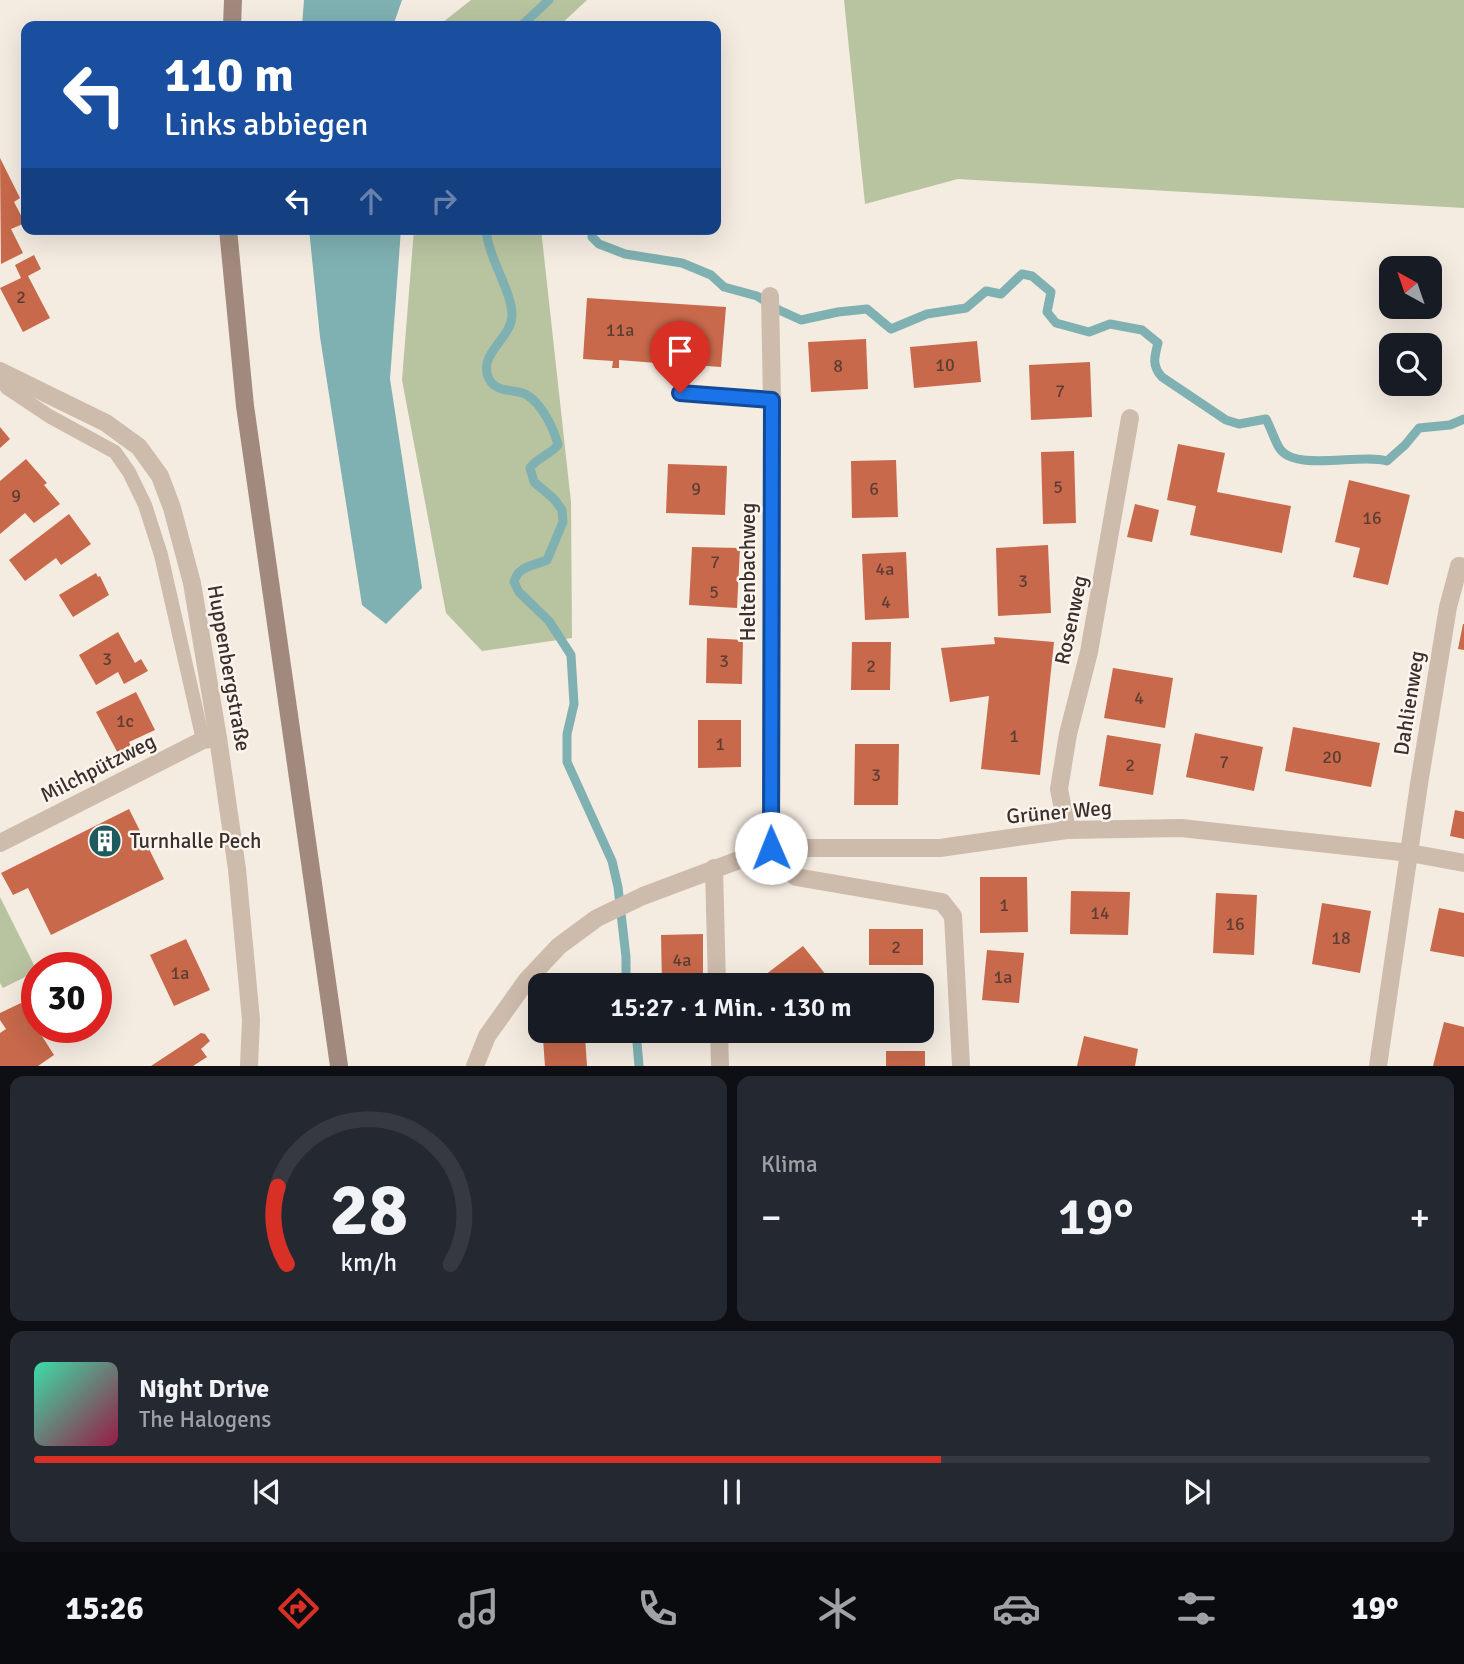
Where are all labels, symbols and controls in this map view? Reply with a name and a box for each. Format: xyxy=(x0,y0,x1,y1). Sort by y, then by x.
text: 110 m xyxy=(164,45,294,105)
icon: left xyxy=(49,49,140,140)
text: Links abbiegen xyxy=(164,105,368,144)
icon: left xyxy=(279,182,317,220)
icon: ahead xyxy=(352,182,390,220)
icon: right xyxy=(425,182,463,220)
north arrow xyxy=(1379,256,1442,318)
map controls xyxy=(1379,256,1442,396)
house number: 2 xyxy=(16,286,26,308)
house number: 11a xyxy=(606,319,634,341)
pin xyxy=(650,321,710,393)
icon: arrive xyxy=(661,332,699,370)
button: search xyxy=(1379,333,1442,396)
house number: 10 xyxy=(935,354,955,376)
house number: 8 xyxy=(833,355,843,377)
house number: 7 xyxy=(1055,380,1065,402)
house number: 5 xyxy=(1053,476,1063,498)
house number: 9 xyxy=(691,478,701,500)
house number: 6 xyxy=(869,478,879,500)
house number: 9 xyxy=(11,485,21,507)
street label: Heltenbachweg xyxy=(735,503,761,641)
house number: 16 xyxy=(1362,507,1382,529)
house number: 7 xyxy=(710,551,720,573)
house number: 4a xyxy=(876,558,894,580)
house number: 3 xyxy=(1018,570,1028,592)
street label: Rosenweg xyxy=(1049,573,1093,667)
house number: 5 xyxy=(709,581,719,603)
street label: Huppenbergstraße xyxy=(202,583,256,753)
house number: 4 xyxy=(881,591,891,613)
house number: 3 xyxy=(102,648,112,670)
street label: Dahlienweg xyxy=(1388,649,1430,757)
house number: 3 xyxy=(719,650,729,672)
house number: 2 xyxy=(866,655,876,677)
house number: 4 xyxy=(1134,687,1144,709)
house number: 1c xyxy=(116,710,134,732)
house number: 1 xyxy=(1009,725,1019,747)
street label: Milchpützweg xyxy=(36,728,160,808)
house number: 1 xyxy=(715,733,725,755)
house number: 20 xyxy=(1322,746,1342,768)
house number: 7 xyxy=(1219,751,1229,773)
house number: 2 xyxy=(1125,754,1135,776)
house number: 3 xyxy=(871,764,881,786)
street label: Grüner Weg xyxy=(1005,794,1113,830)
position arrow xyxy=(734,811,808,885)
building icon: Turnhalle Pech xyxy=(86,822,124,860)
place label: Turnhalle Pech xyxy=(130,828,262,854)
house number: 1 xyxy=(999,894,1009,916)
house number: 14 xyxy=(1090,902,1110,924)
house number: 16 xyxy=(1225,913,1245,935)
house number: 18 xyxy=(1331,927,1351,949)
house number: 2 xyxy=(891,936,901,958)
house number: 4a xyxy=(673,949,691,971)
speed limit sign: 30 xyxy=(21,952,112,1043)
house number: 1a xyxy=(171,962,189,984)
house number: 1a xyxy=(994,966,1012,988)
text: 15:27 · 1 Min. · 130 m xyxy=(610,992,852,1024)
text: Klima xyxy=(761,1150,818,1179)
text: 28 xyxy=(329,1167,408,1256)
text: 19° xyxy=(1057,1185,1134,1249)
text: − xyxy=(761,1194,782,1241)
text: + xyxy=(1409,1194,1430,1241)
text: km/h xyxy=(340,1247,397,1278)
text: Night Drive xyxy=(139,1373,269,1405)
text: The Halogens xyxy=(139,1405,271,1434)
icon: previous xyxy=(248,1473,286,1511)
icon: pause xyxy=(713,1473,751,1511)
icon: next xyxy=(1178,1473,1216,1511)
icon: directions xyxy=(274,1584,323,1633)
icon: music xyxy=(454,1584,503,1633)
icon: phone xyxy=(633,1584,682,1633)
icon: climate xyxy=(813,1584,862,1633)
icon: car xyxy=(992,1584,1041,1633)
icon: filters xyxy=(1172,1584,1221,1633)
text: 15:26 xyxy=(65,1589,144,1628)
text: 19° xyxy=(1351,1589,1399,1628)

